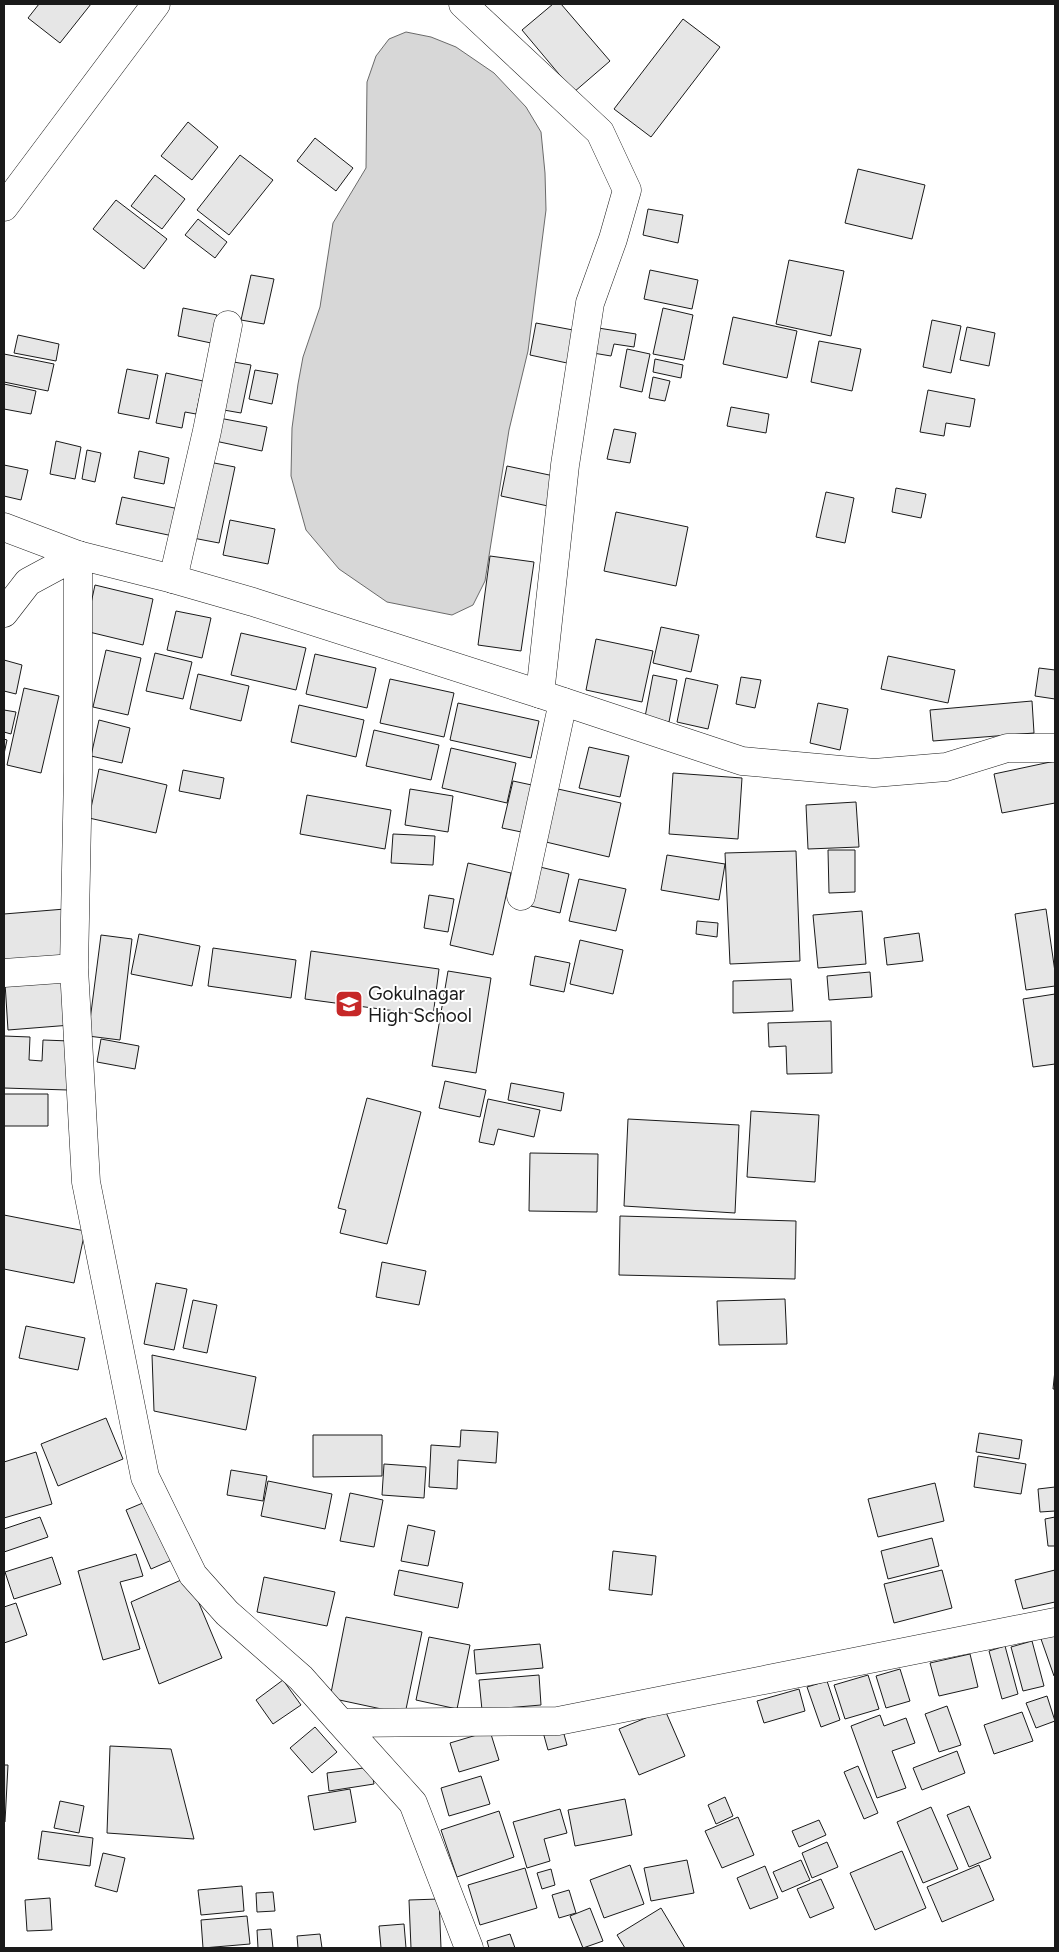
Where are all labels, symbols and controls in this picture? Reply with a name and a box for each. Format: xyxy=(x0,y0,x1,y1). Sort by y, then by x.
place label: Gokulnagar High School xyxy=(368,982,472,1027)
school or university icon: Gokulnagar High School xyxy=(334,989,364,1019)

